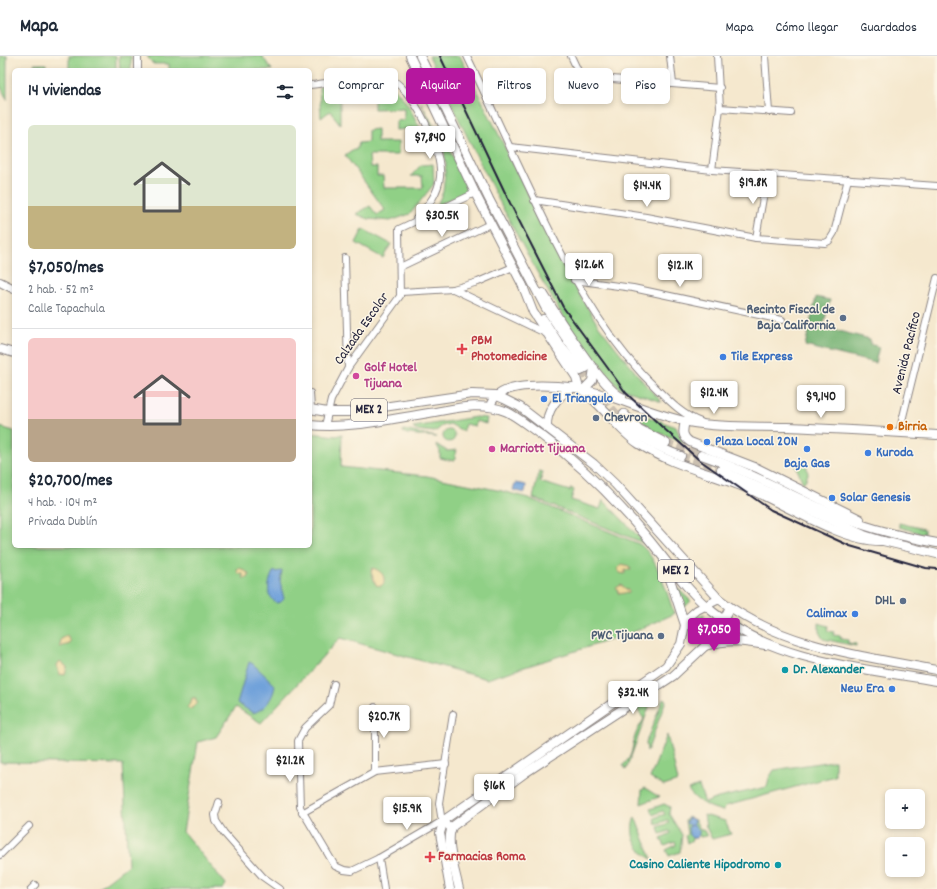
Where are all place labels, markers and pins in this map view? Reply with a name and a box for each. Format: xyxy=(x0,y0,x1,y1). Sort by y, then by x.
pin: $7,840 xyxy=(397,126,463,160)
pin: $19.8K xyxy=(720,171,786,205)
pin: $14.4K xyxy=(614,174,680,208)
pin: $30.5K xyxy=(409,204,475,238)
pin: $12.6K xyxy=(556,253,622,287)
pin: $12.1K xyxy=(647,254,713,288)
place label: Recinto Fiscal de Baja California xyxy=(747,300,836,336)
marker: Recinto Fiscal de Baja California xyxy=(838,313,848,323)
place label: PBM Photomedicine xyxy=(471,331,547,367)
marker: PBM Photomedicine xyxy=(456,343,468,355)
place label: Tile Express xyxy=(731,347,793,367)
marker: Tile Express xyxy=(718,352,728,362)
place label: Golf Hotel Tijuana xyxy=(364,358,417,394)
marker: Golf Hotel Tijuana xyxy=(351,371,361,381)
pin: $12.4K xyxy=(681,381,747,415)
pin: $9,140 xyxy=(788,385,854,419)
place label: El Triangulo xyxy=(552,389,613,409)
marker: El Triangulo xyxy=(539,394,549,404)
place label: Chevron xyxy=(604,408,648,428)
marker: Chevron xyxy=(591,413,601,423)
place label: Birria xyxy=(898,417,928,437)
marker: Birria xyxy=(885,422,895,432)
place label: Plaza Local 20N xyxy=(715,432,798,452)
marker: Plaza Local 20N xyxy=(702,437,712,447)
place label: Marriott Tijuana xyxy=(500,439,586,459)
place label: Kuroda xyxy=(876,443,914,463)
marker: Marriott Tijuana xyxy=(487,444,497,454)
marker: Baja Gas xyxy=(802,444,812,454)
marker: Kuroda xyxy=(863,448,873,458)
place label: Baja Gas xyxy=(784,454,830,474)
place label: Solar Genesis xyxy=(840,488,911,508)
marker: Solar Genesis xyxy=(827,493,837,503)
place label: DHL xyxy=(875,591,895,611)
marker: DHL xyxy=(898,596,908,606)
place label: Calimax xyxy=(806,604,848,624)
marker: Calimax xyxy=(850,609,860,619)
pin: $7,050 xyxy=(681,618,747,652)
place label: PWC Tijuana xyxy=(591,626,654,646)
marker: PWC Tijuana xyxy=(656,631,666,641)
place label: Dr. Alexander xyxy=(793,660,865,680)
marker: Dr. Alexander xyxy=(780,665,790,675)
place label: New Era xyxy=(841,679,885,699)
pin: $32.4K xyxy=(600,681,666,715)
marker: New Era xyxy=(887,684,897,694)
pin: $20.7K xyxy=(351,705,417,739)
pin: $21.2K xyxy=(257,749,323,783)
pin: $16K xyxy=(470,774,518,808)
pin: $15.9K xyxy=(374,797,440,831)
place label: Farmacias Roma xyxy=(438,847,527,867)
marker: Farmacias Roma xyxy=(425,852,435,862)
place label: Casino Caliente Hipodromo xyxy=(629,855,770,875)
marker: Casino Caliente Hipodromo xyxy=(773,860,783,870)

